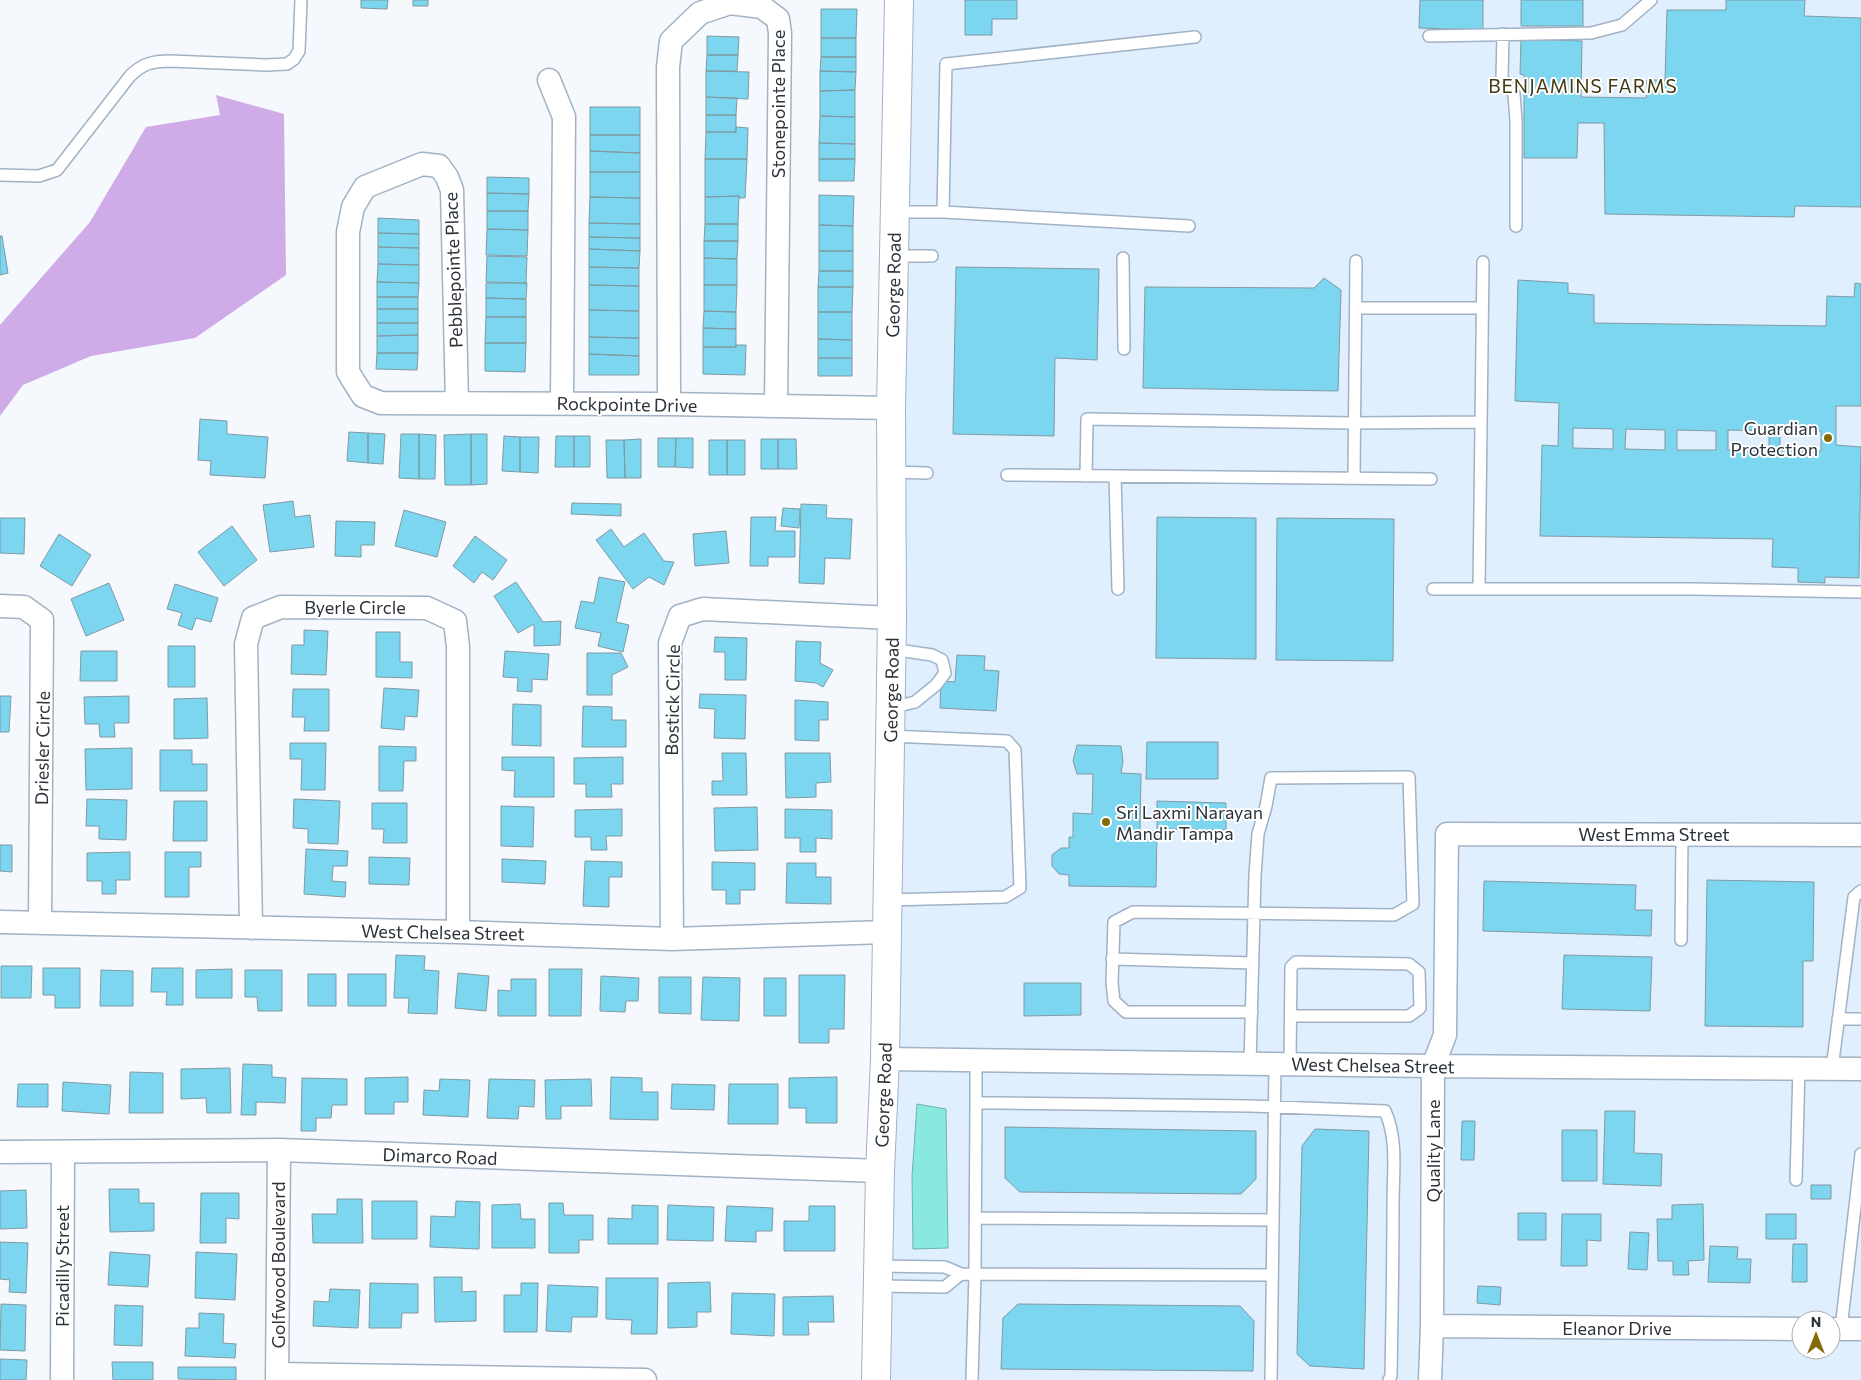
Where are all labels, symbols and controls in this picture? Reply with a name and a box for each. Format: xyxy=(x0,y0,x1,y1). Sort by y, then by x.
street label: Stonepointe Place xyxy=(767,30,789,178)
district label: BENJAMINS FARMS xyxy=(1488,74,1678,97)
street label: Pebblepointe Place xyxy=(439,192,467,348)
street label: George Road xyxy=(881,232,905,338)
street label: Rockpointe Drive xyxy=(556,392,698,416)
place label: Guardian Protection xyxy=(1730,417,1818,460)
marker: Guardian Protection xyxy=(1822,432,1834,444)
street label: Byerle Circle xyxy=(304,596,406,618)
street label: George Road xyxy=(879,637,903,743)
street label: Bostick Circle xyxy=(660,644,684,756)
street label: Driesler Circle xyxy=(30,691,54,805)
place label: Sri Laxmi Narayan Mandir Tampa xyxy=(1116,801,1263,844)
marker: Sri Laxmi Narayan Mandir Tampa xyxy=(1100,816,1112,828)
street label: West Emma Street xyxy=(1578,823,1730,845)
street label: West Chelsea Street xyxy=(361,920,525,944)
street label: George Road xyxy=(870,1042,896,1148)
street label: West Chelsea Street xyxy=(1291,1053,1455,1077)
street label: Quality Lane xyxy=(1422,1099,1444,1203)
street label: Dimarco Road xyxy=(382,1143,498,1169)
street label: Golfwood Boulevard xyxy=(267,1181,289,1349)
street label: Picadilly Street xyxy=(51,1205,73,1327)
north arrow xyxy=(1791,1310,1841,1360)
text: N xyxy=(1811,1313,1821,1330)
street label: Eleanor Drive xyxy=(1562,1317,1672,1339)

